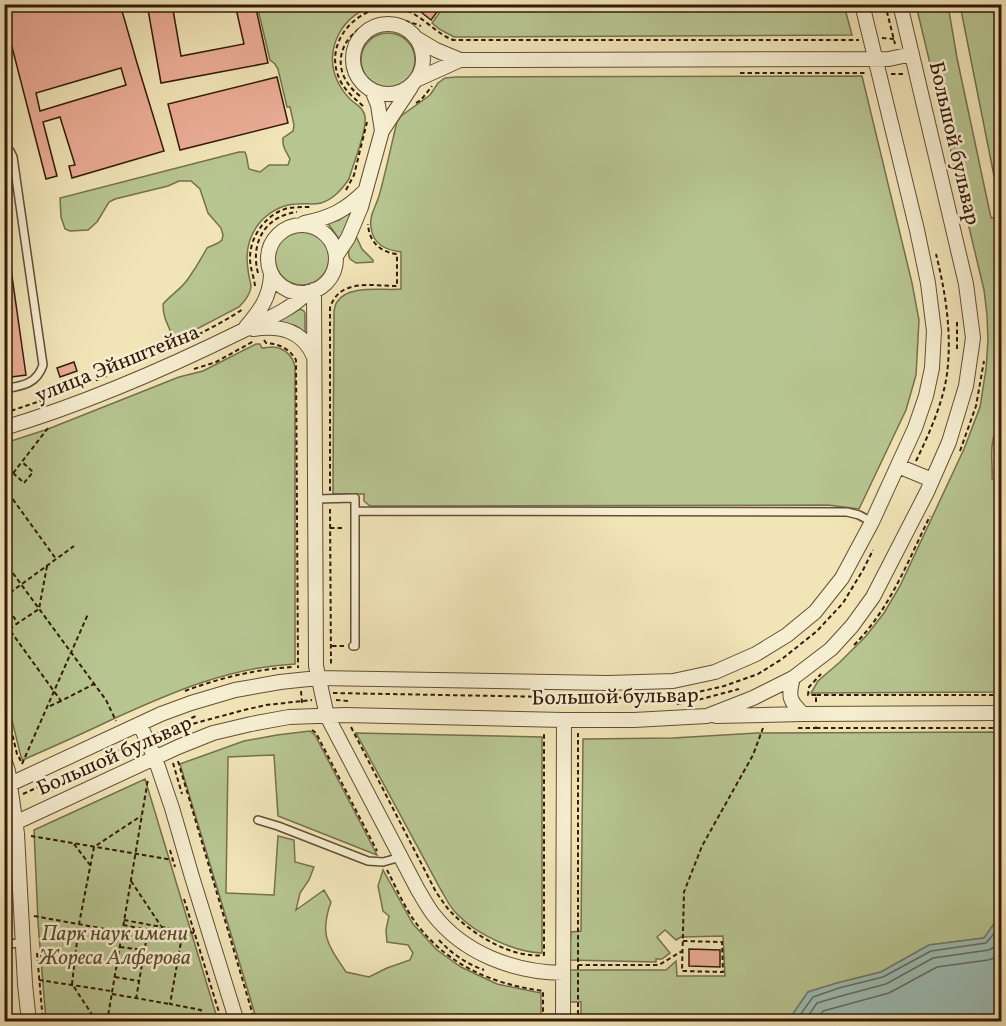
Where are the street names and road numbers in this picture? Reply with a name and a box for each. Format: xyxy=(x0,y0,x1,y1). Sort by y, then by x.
street label: Большой бульвар xyxy=(921,59,986,228)
street label: улица Эйнштейна xyxy=(31,318,204,411)
street label: Большой бульвар xyxy=(531,682,699,713)
street label: Большой бульвар xyxy=(32,709,197,804)

